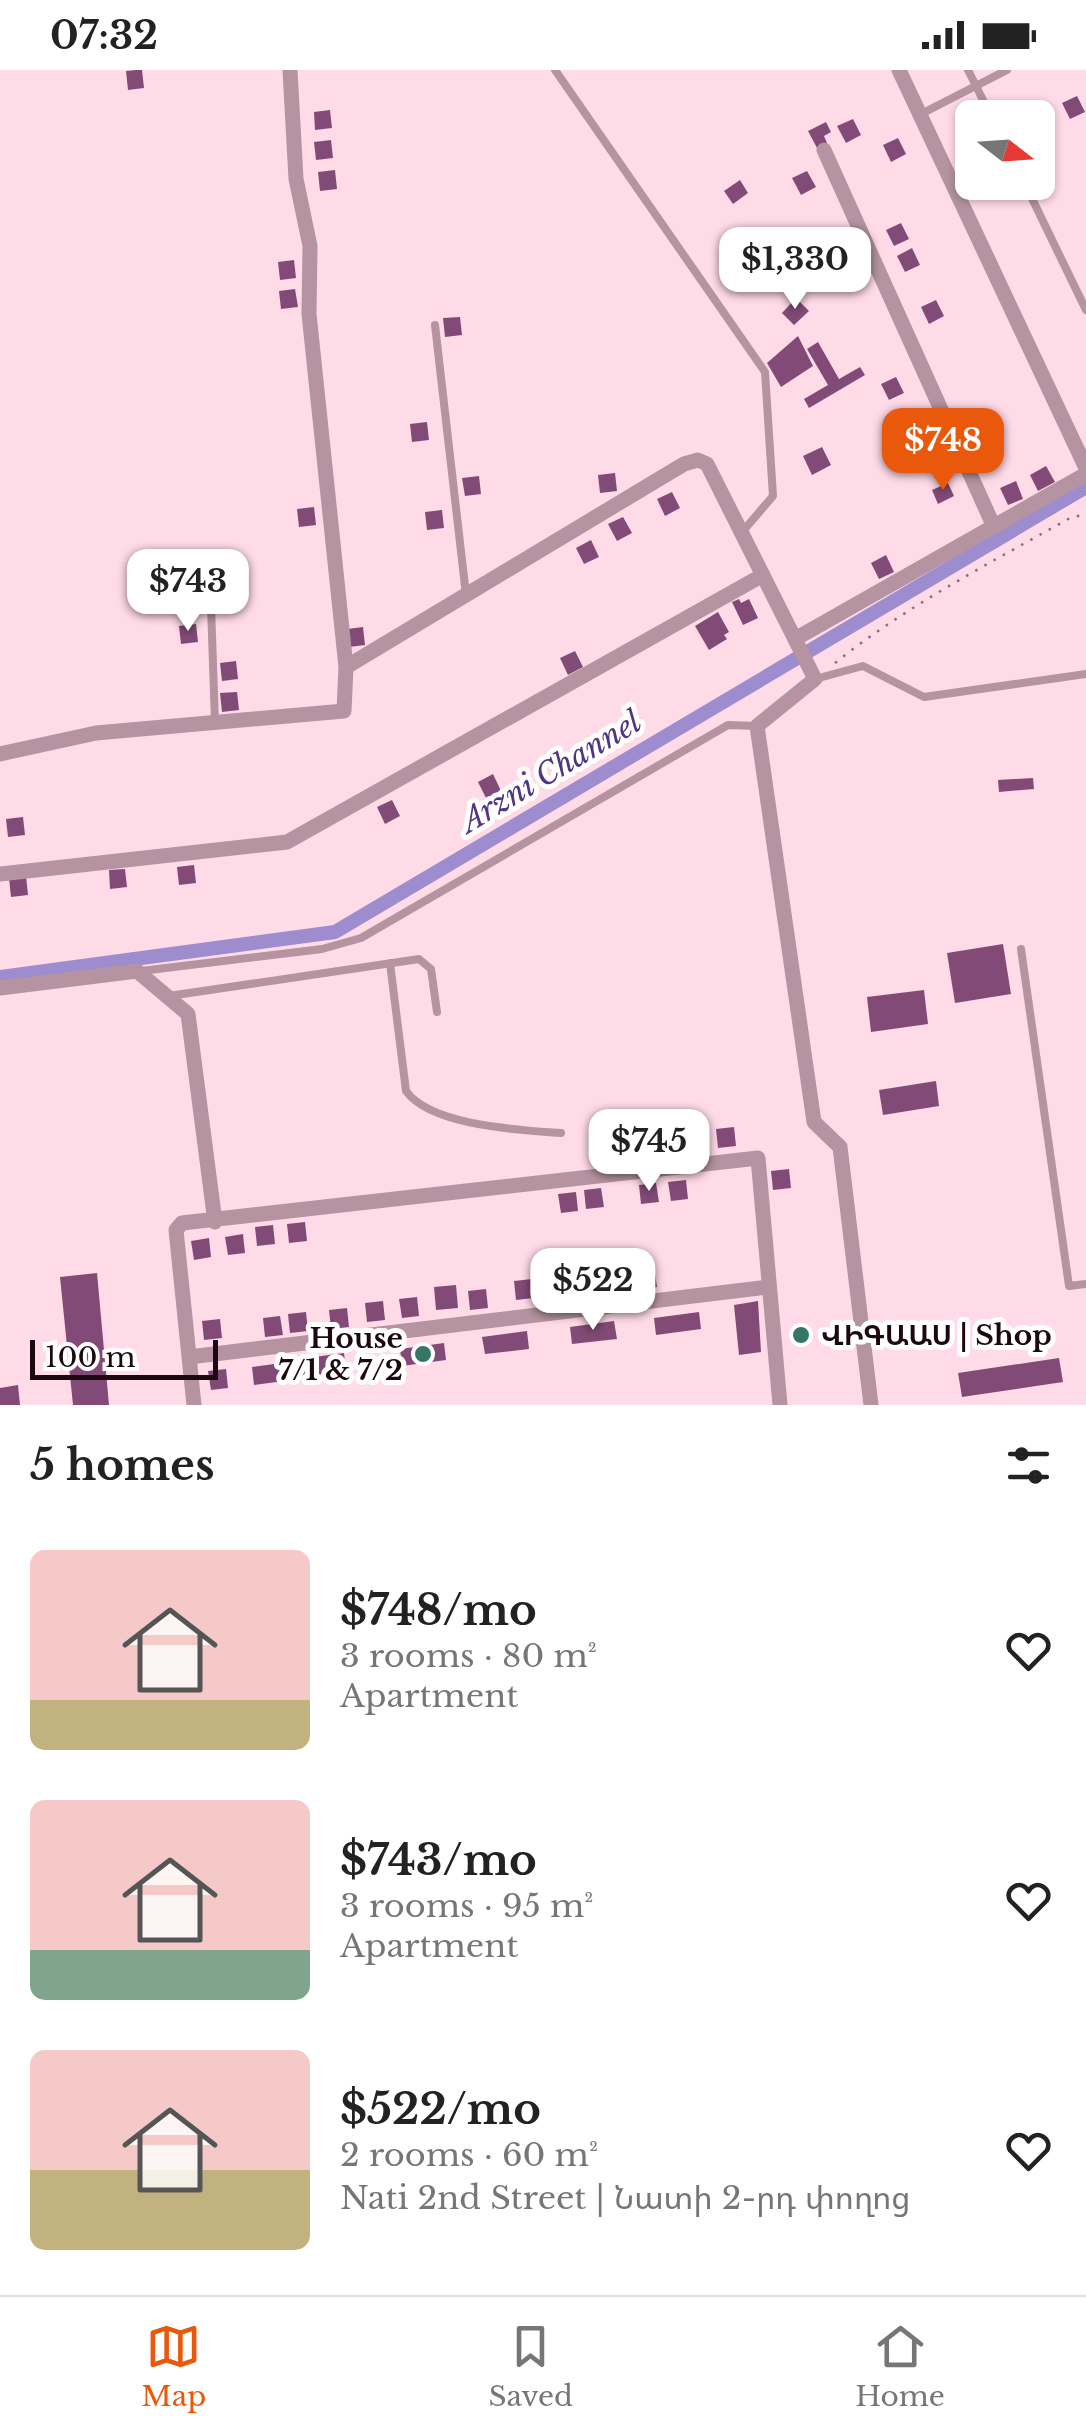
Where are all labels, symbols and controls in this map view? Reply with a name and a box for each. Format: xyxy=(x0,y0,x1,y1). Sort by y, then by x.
text: 07:32 xyxy=(50,12,158,59)
north arrow xyxy=(955,100,1055,200)
map controls xyxy=(955,100,1055,200)
pin: $1,330 xyxy=(714,227,876,312)
text: $1,330 xyxy=(741,239,849,279)
pin: $748 xyxy=(884,408,1002,493)
text: $748 xyxy=(904,420,982,460)
pin: $743 xyxy=(129,549,247,634)
text: $743 xyxy=(149,561,227,601)
water label: Arzni Channel xyxy=(450,703,648,842)
pin: $745 xyxy=(590,1109,708,1194)
text: $745 xyxy=(611,1121,687,1161)
pin: $522 xyxy=(534,1248,652,1333)
text: $522 xyxy=(552,1260,634,1300)
place label: ՎԻԳԱԱՍ | Shop xyxy=(821,1318,1052,1353)
place label: House 7/1 & 7/2 xyxy=(278,1321,403,1388)
marker: ՎԻԳԱԱՍ | Shop xyxy=(790,1324,812,1346)
scale bar xyxy=(30,1335,218,1380)
text: 100 m xyxy=(45,1340,136,1375)
marker: House 7/1 & 7/2 xyxy=(412,1343,434,1365)
icon: filters xyxy=(1001,1438,1056,1493)
text: 5 homes xyxy=(30,1439,214,1491)
text: $748/mo xyxy=(340,1584,537,1636)
icon: home xyxy=(110,1590,230,1710)
icon: heart xyxy=(1001,1623,1056,1678)
text: 3 rooms · 80 m² xyxy=(340,1636,597,1676)
text: Apartment xyxy=(340,1676,518,1716)
text: $743/mo xyxy=(340,1834,537,1886)
icon: home xyxy=(110,1840,230,1960)
icon: heart xyxy=(1001,1873,1056,1928)
text: 3 rooms · 95 m² xyxy=(340,1886,593,1926)
text: Apartment xyxy=(340,1926,518,1966)
text: $522/mo xyxy=(340,2083,541,2135)
icon: home xyxy=(110,2090,230,2210)
icon: heart xyxy=(1001,2123,1056,2178)
text: 2 rooms · 60 m² xyxy=(340,2135,598,2175)
text: Nati 2nd Street | Նատի 2-րդ փողոց xyxy=(340,2178,911,2218)
tab: Map xyxy=(141,2319,206,2414)
tab: Saved xyxy=(489,2319,573,2414)
tab: Home xyxy=(855,2319,945,2414)

